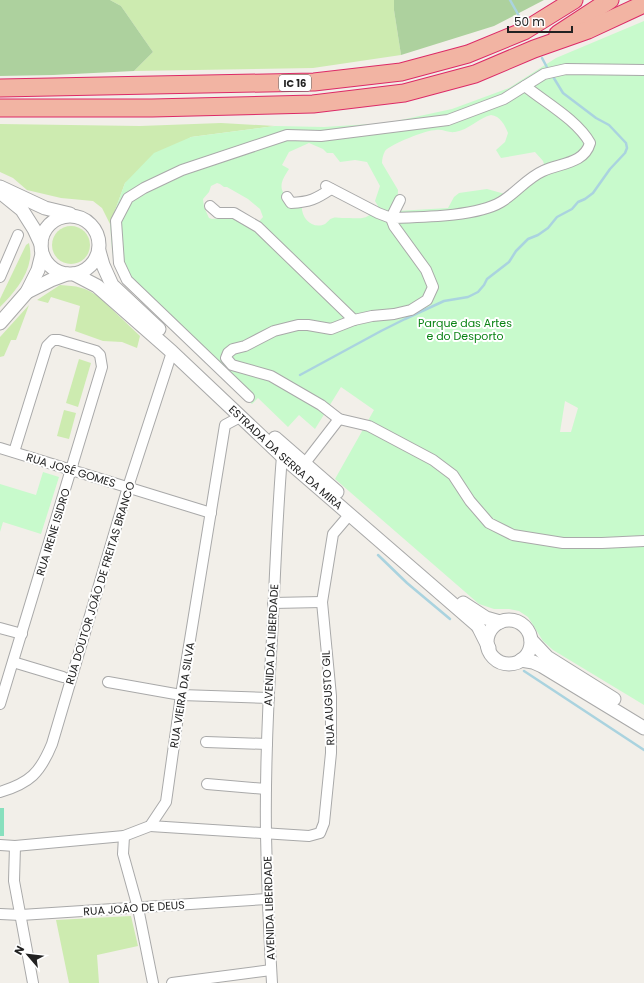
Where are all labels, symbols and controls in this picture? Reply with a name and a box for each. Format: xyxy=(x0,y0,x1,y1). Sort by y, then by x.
scale bar xyxy=(508,8,572,34)
text: 50 m xyxy=(514,13,545,30)
road number: IC 16 xyxy=(279,75,311,91)
park label: Parque das Artes e do Desporto xyxy=(418,315,512,344)
street label: ESTRADA DA SERRA DA MIRA xyxy=(225,402,347,514)
street label: RUA JOSÉ GOMES xyxy=(24,449,118,491)
street label: RUA DOUTOR JOÃO DE FREITAS BRANCO xyxy=(61,479,139,686)
street label: RUA IRENE ISIDRO xyxy=(32,486,74,578)
street label: AVENIDA DA LIBERDADE xyxy=(260,583,282,707)
street label: RUA VIEIRA DA SILVA xyxy=(166,640,198,749)
street label: RUA AUGUSTO GIL xyxy=(318,650,338,746)
street label: AVENIDA LIBERDADE xyxy=(259,856,279,960)
street label: RUA JOÃO DE DEUS xyxy=(83,896,185,920)
north arrow xyxy=(8,935,48,975)
text: N xyxy=(10,943,28,958)

